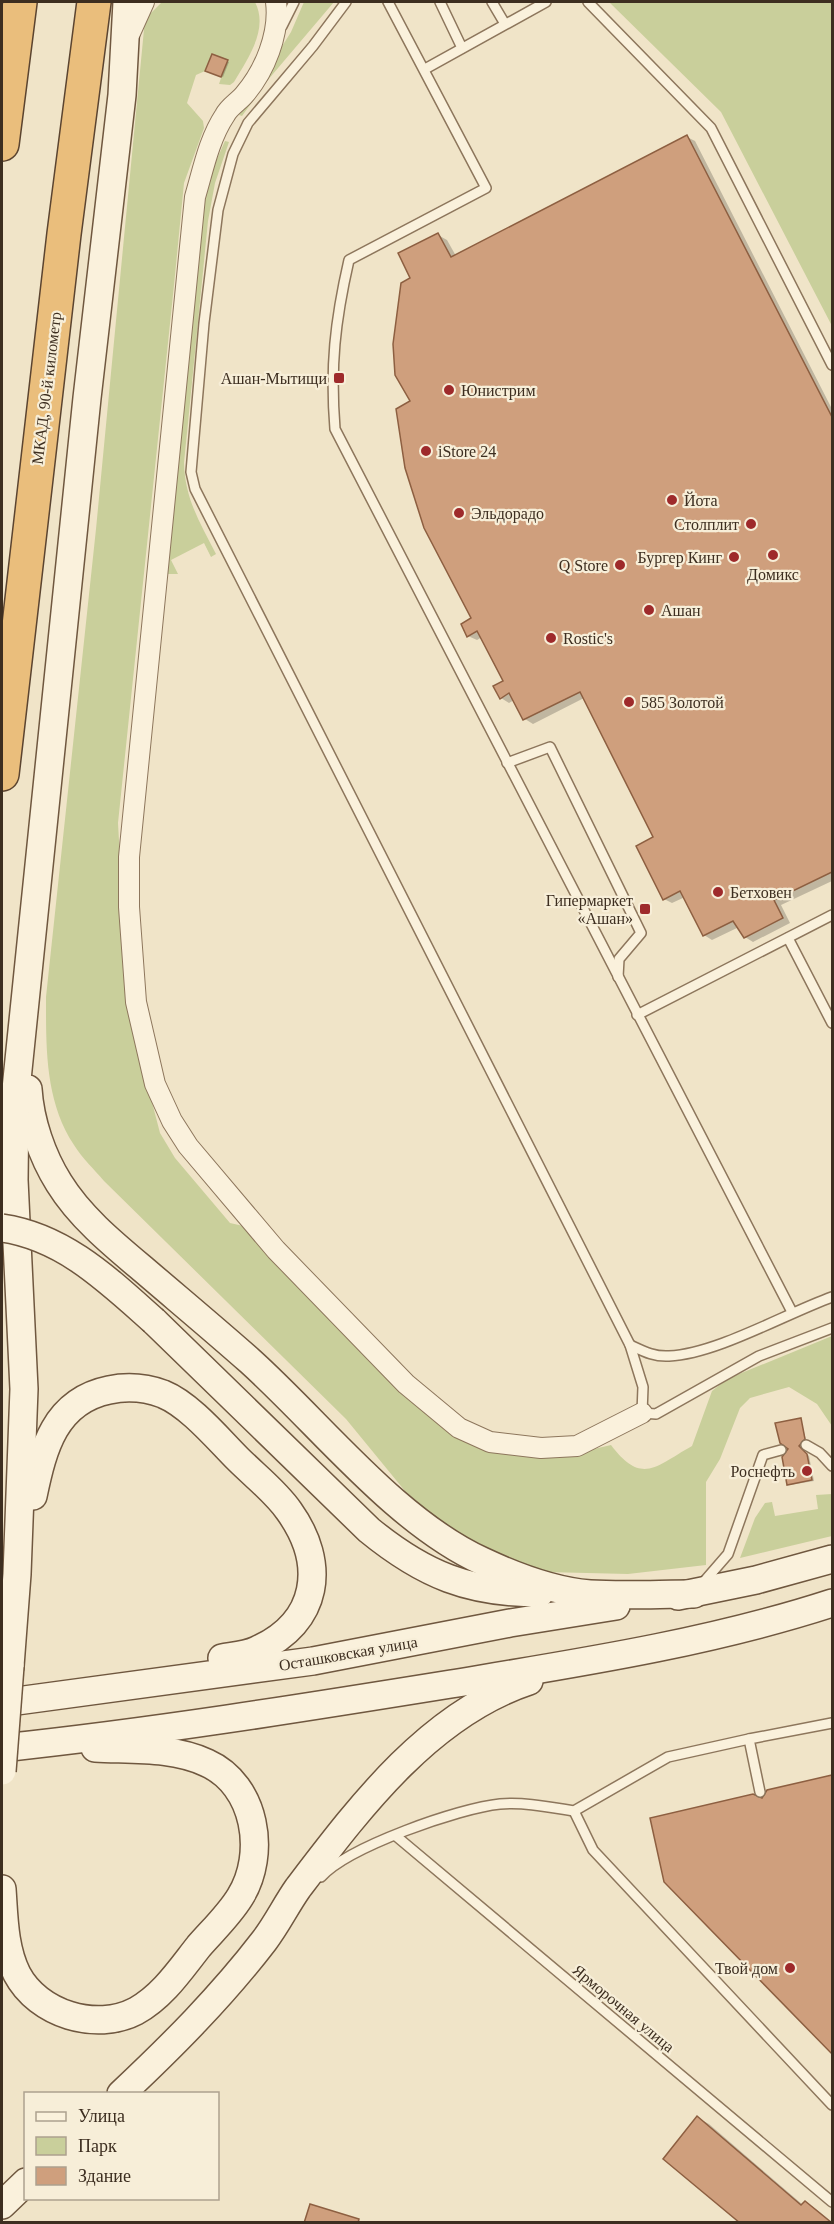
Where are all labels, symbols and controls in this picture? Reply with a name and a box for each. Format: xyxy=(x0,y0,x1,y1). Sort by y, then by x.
street label: МКАД, 90-й километр xyxy=(29,311,65,465)
place label: Ашан-Мытищи xyxy=(221,370,327,388)
marker: Ашан-Мытищи xyxy=(332,371,346,385)
place label: Юнистрим xyxy=(461,382,536,400)
marker: Юнистрим xyxy=(442,383,456,397)
place label: iStore 24 xyxy=(438,443,496,460)
marker: iStore 24 xyxy=(419,444,433,458)
place label: Йота xyxy=(684,491,718,509)
marker: Йота xyxy=(665,493,679,507)
place label: Эльдорадо xyxy=(471,505,544,523)
marker: Эльдорадо xyxy=(452,506,466,520)
place label: Столплит xyxy=(674,516,739,533)
marker: Столплит xyxy=(744,517,758,531)
marker: Домикс xyxy=(766,548,780,562)
place label: Бургер Кинг xyxy=(637,549,722,567)
marker: Бургер Кинг xyxy=(727,550,741,564)
place label: Q Store xyxy=(559,557,608,574)
marker: Q Store xyxy=(613,558,627,572)
place label: Домикс xyxy=(747,566,799,584)
place label: Ашан xyxy=(661,602,701,619)
marker: Ашан xyxy=(642,603,656,617)
place label: Rostic's xyxy=(563,630,613,647)
marker: Rostic's xyxy=(544,631,558,645)
place label: 585 Золотой xyxy=(641,694,724,711)
marker: 585 Золотой xyxy=(622,695,636,709)
place label: Бетховен xyxy=(730,884,792,901)
marker: Бетховен xyxy=(711,885,725,899)
place label: Гипермаркет «Ашан» xyxy=(546,892,633,927)
marker: Гипермаркет «Ашан» xyxy=(638,902,652,916)
place label: Роснефть xyxy=(730,1463,795,1481)
marker: Роснефть xyxy=(800,1464,814,1478)
street label: Осташковская улица xyxy=(278,1633,419,1675)
place label: Твой дом xyxy=(715,1960,778,1978)
street label: Ярморочная улица xyxy=(569,1961,678,2056)
marker: Твой дом xyxy=(783,1961,797,1975)
legend xyxy=(24,2092,219,2200)
text: Улица xyxy=(78,2106,125,2126)
text: Парк xyxy=(78,2136,117,2156)
text: Здание xyxy=(78,2166,131,2186)

